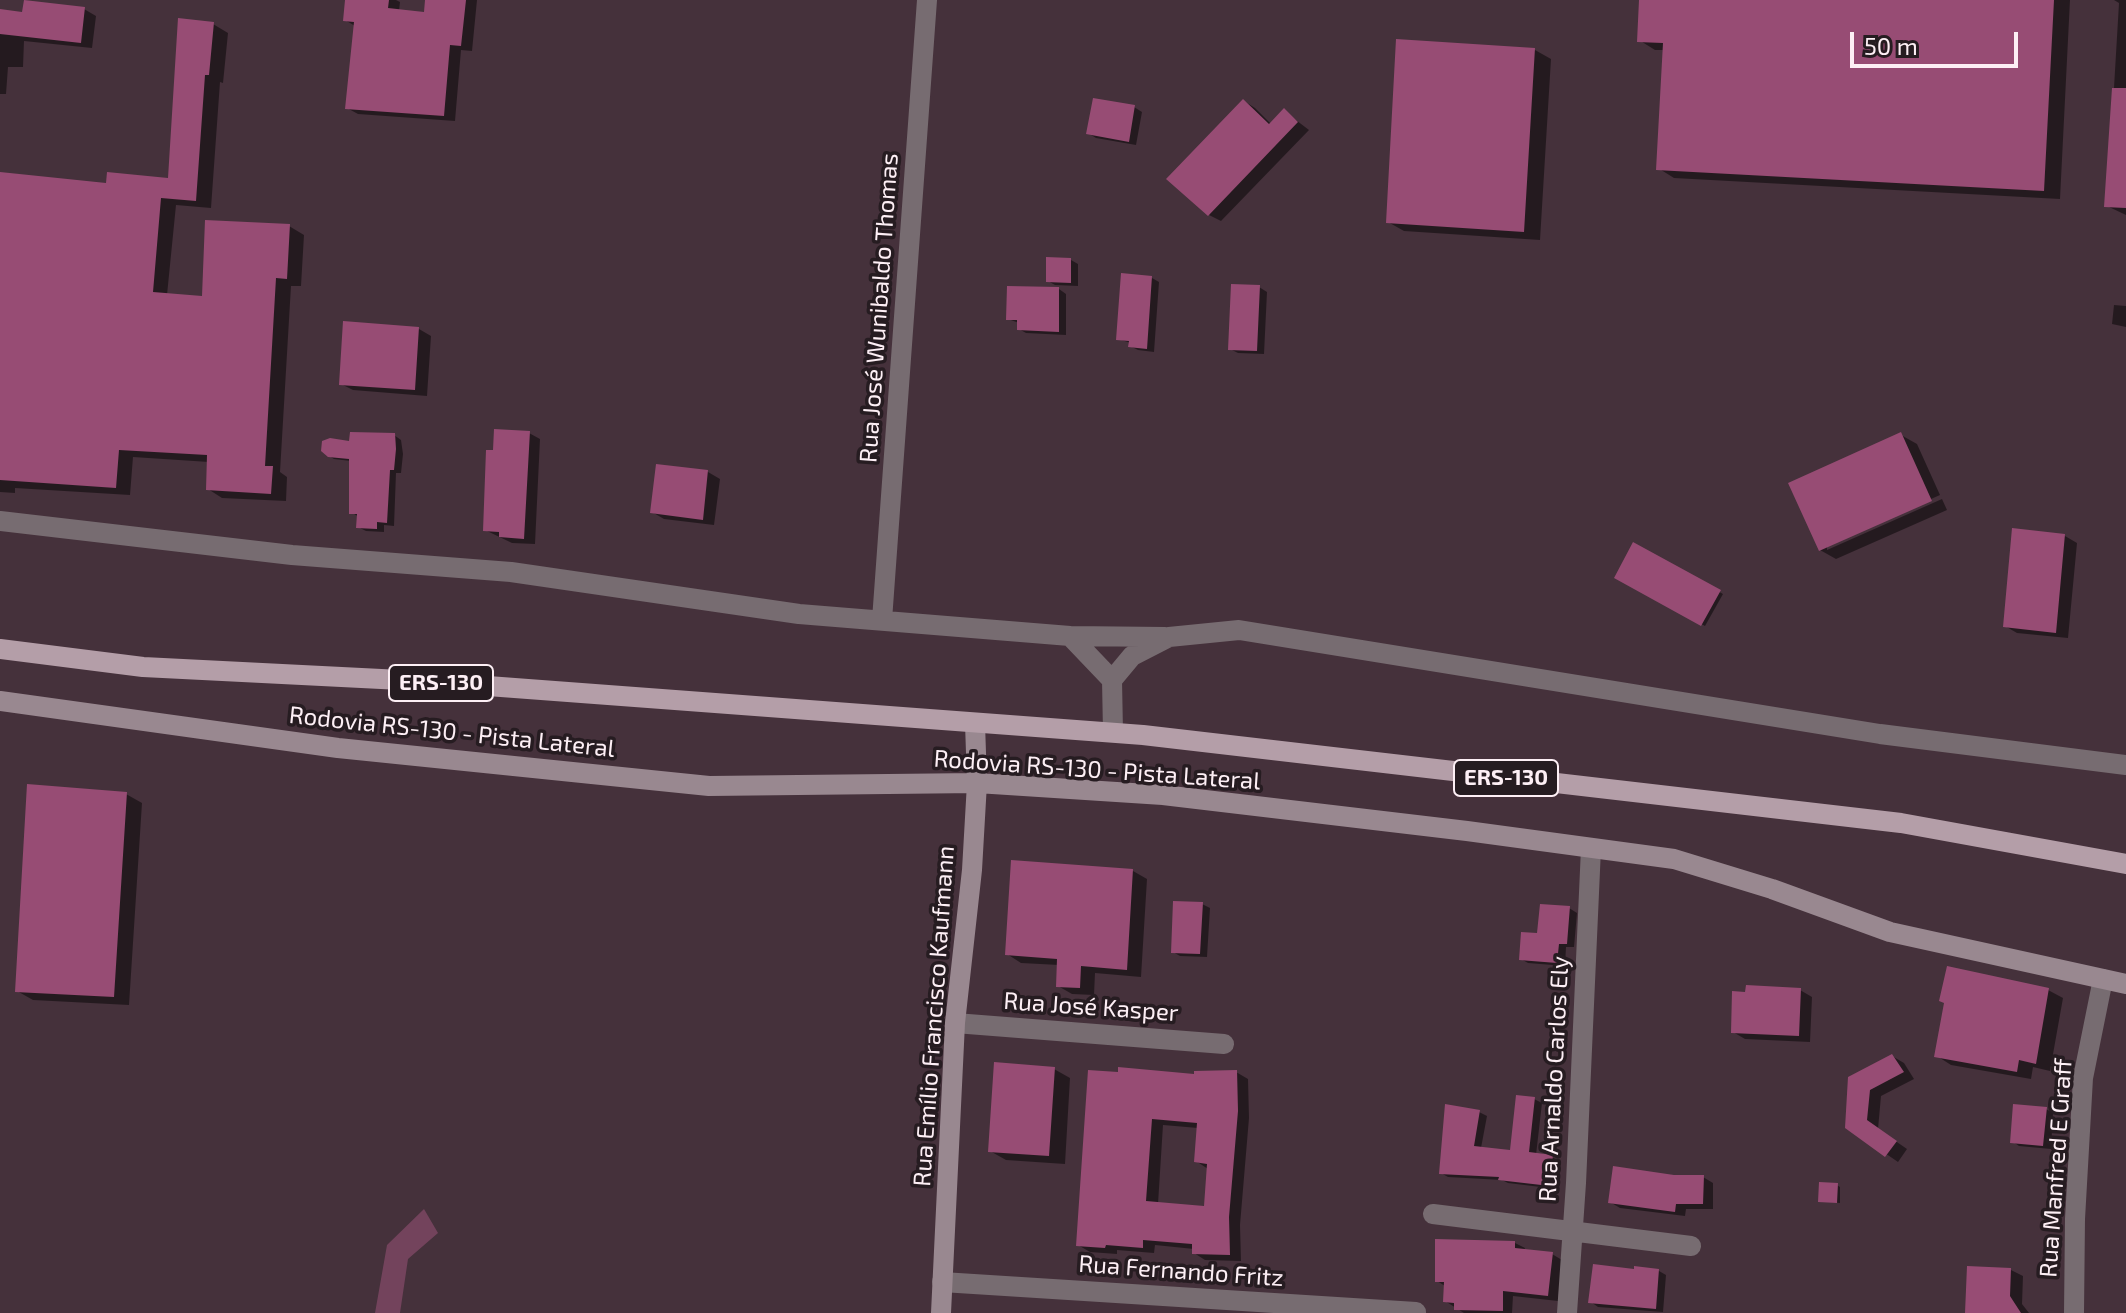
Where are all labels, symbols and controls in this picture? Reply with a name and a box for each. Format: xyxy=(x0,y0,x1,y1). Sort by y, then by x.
scale bar xyxy=(1854,16,2022,66)
text: 50 m xyxy=(1864,31,1918,60)
street label: Rua José Wunibaldo Thomas xyxy=(854,152,904,464)
road number: ERS-130 xyxy=(389,665,493,701)
street label: Rodovia RS-130 - Pista Lateral xyxy=(288,701,616,763)
street label: Rodovia RS-130 - Pista Lateral xyxy=(933,744,1261,796)
road number: ERS-130 xyxy=(1454,760,1558,796)
street label: Rua Emílio Francisco Kaufmann xyxy=(908,845,960,1187)
street label: Rua Arnaldo Carlos Ely xyxy=(1533,955,1575,1203)
street label: Rua José Kasper xyxy=(1003,987,1179,1027)
street label: Rua Manfred E Graff xyxy=(2034,1058,2078,1278)
street label: Rua Fernando Fritz xyxy=(1078,1249,1284,1293)

